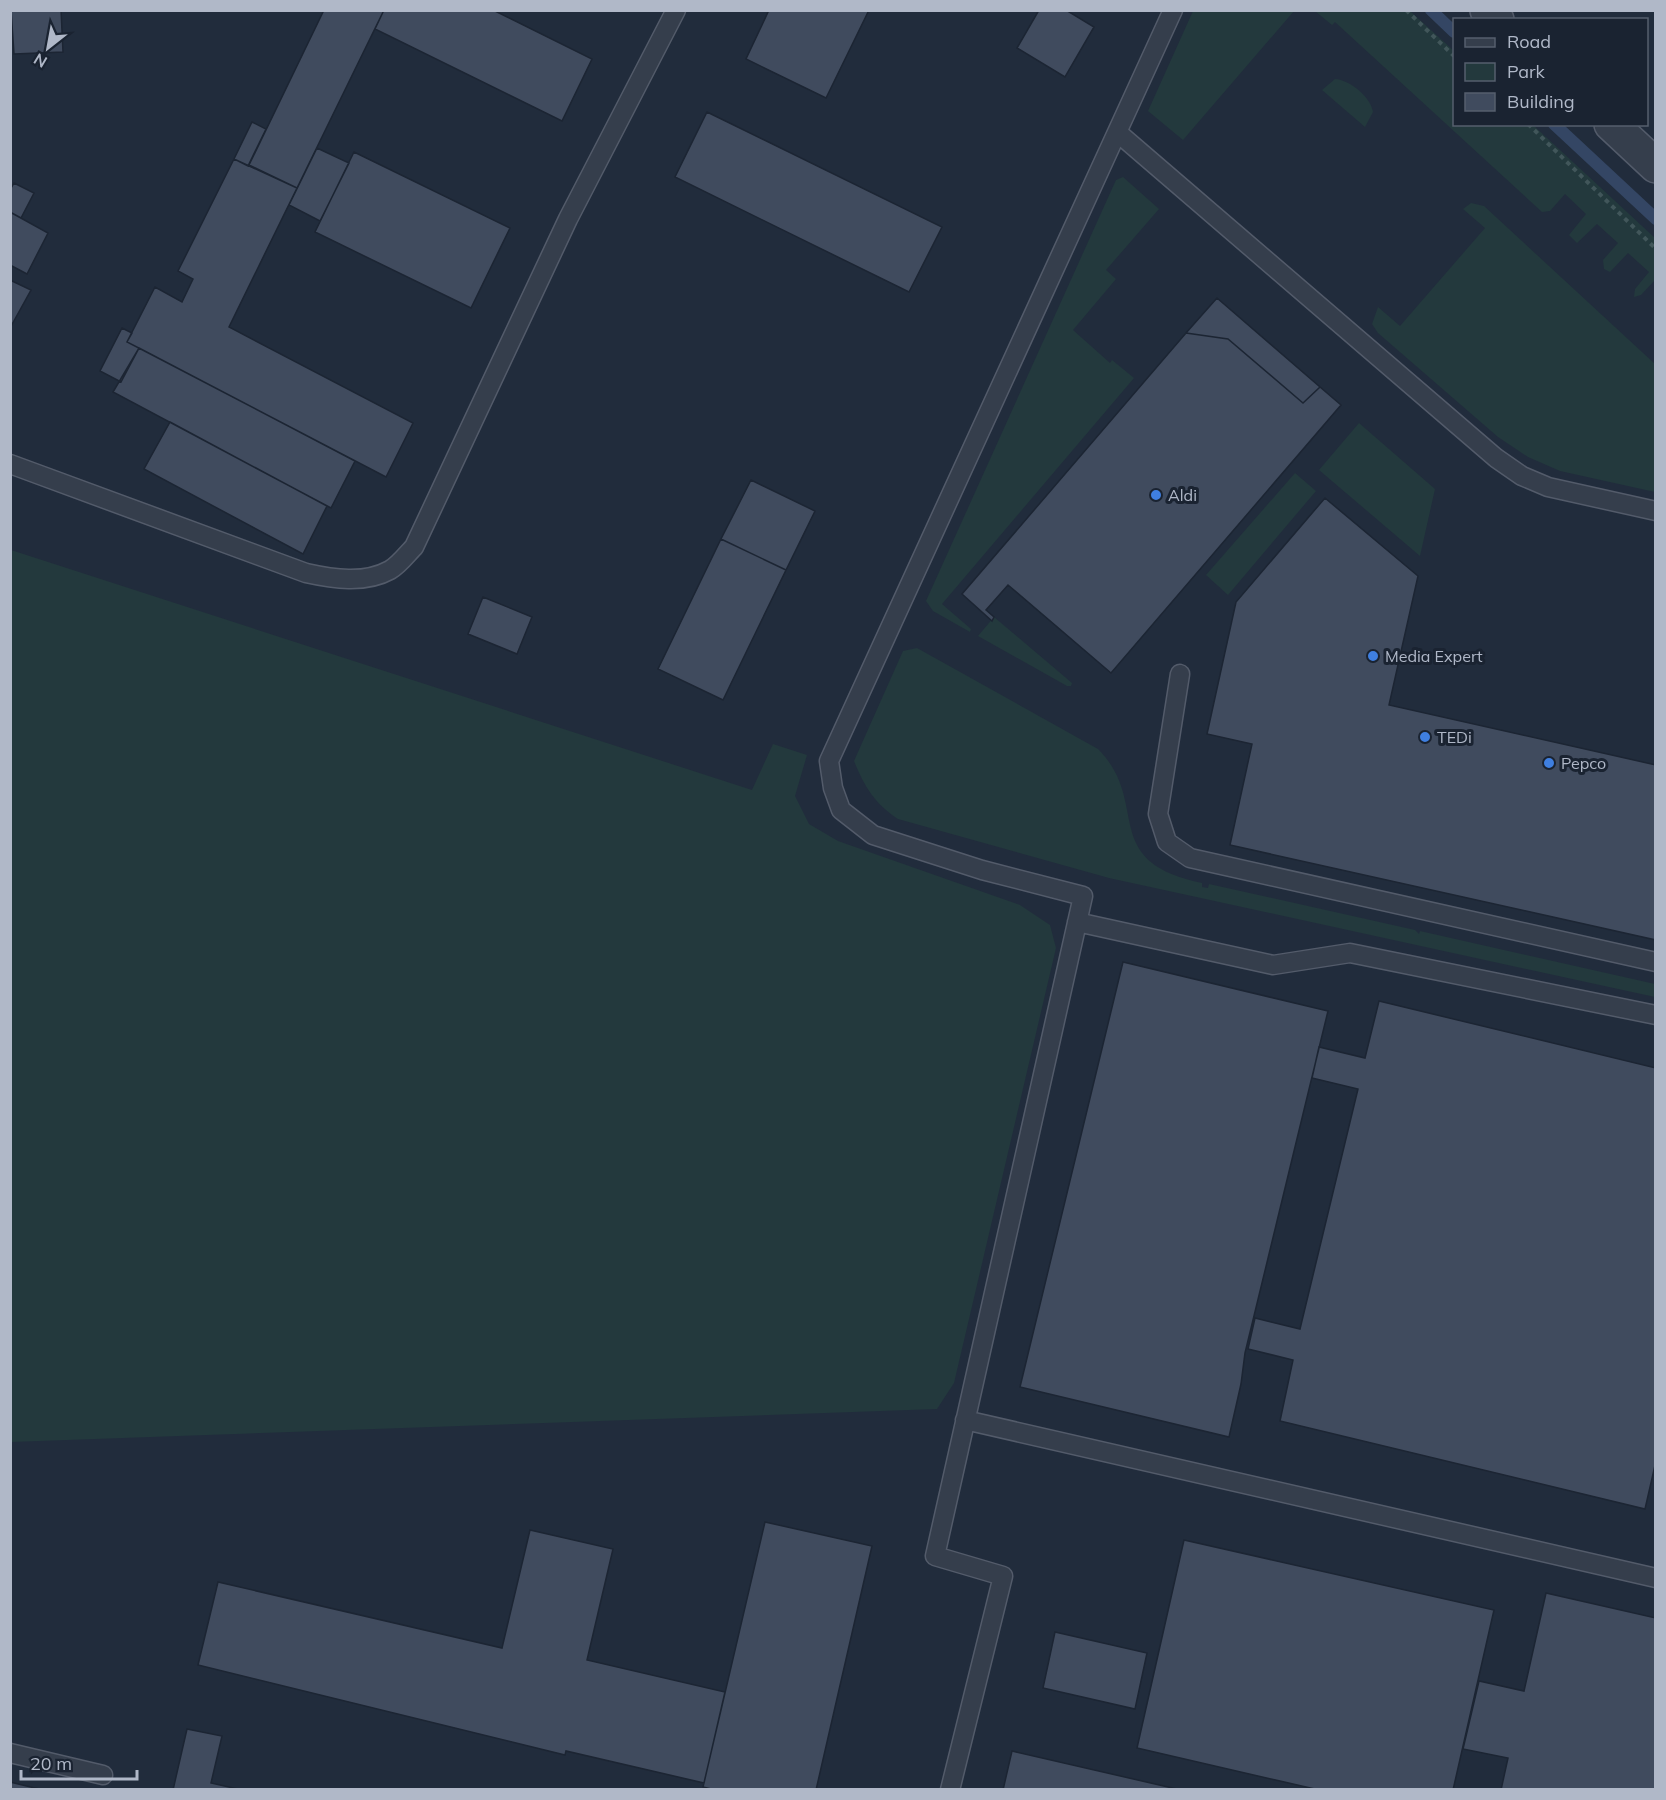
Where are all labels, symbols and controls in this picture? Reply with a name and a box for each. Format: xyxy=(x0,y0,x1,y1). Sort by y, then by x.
north arrow xyxy=(18,18,78,78)
legend xyxy=(1453,18,1648,126)
text: Road xyxy=(1507,30,1551,53)
text: N xyxy=(30,49,51,73)
text: Park xyxy=(1507,60,1546,83)
text: Building xyxy=(1507,90,1575,113)
place label: Aldi xyxy=(1168,485,1197,505)
marker: Aldi xyxy=(1149,488,1163,502)
place label: Media Expert xyxy=(1385,646,1483,666)
marker: Media Expert xyxy=(1366,649,1380,663)
place label: TEDi xyxy=(1437,727,1472,747)
marker: TEDi xyxy=(1418,730,1432,744)
place label: Pepco xyxy=(1561,753,1606,773)
marker: Pepco xyxy=(1542,756,1556,770)
scale bar xyxy=(21,1743,136,1781)
text: 20 m xyxy=(30,1752,72,1775)

